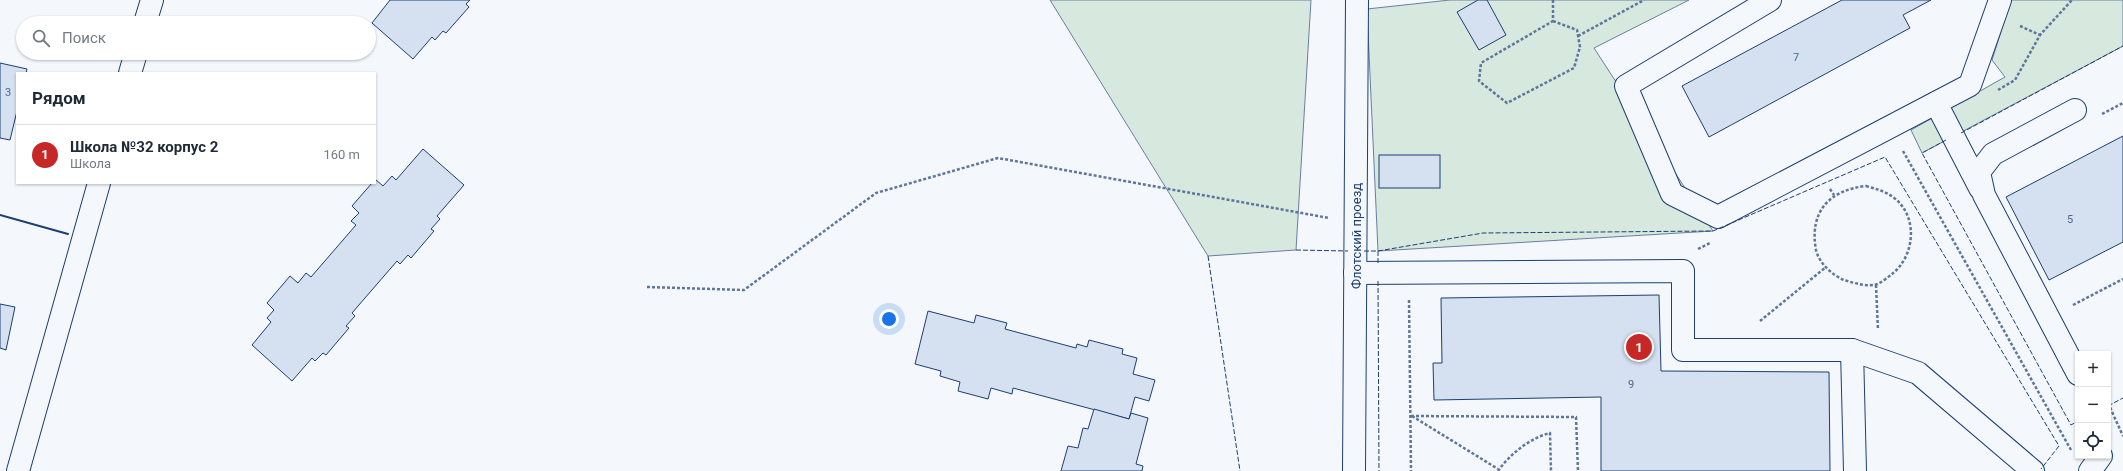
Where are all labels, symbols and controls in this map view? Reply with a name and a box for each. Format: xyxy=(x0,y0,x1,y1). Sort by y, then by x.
search box xyxy=(16,16,376,60)
icon: search xyxy=(30,27,52,49)
text: Поиск xyxy=(62,29,106,47)
house number: 7 xyxy=(1793,51,1799,64)
house number: 3 xyxy=(5,86,11,99)
text: Рядом xyxy=(32,88,86,108)
text: Школа №32 корпус 2 xyxy=(70,138,218,156)
text: 1 xyxy=(41,147,49,162)
text: 160 m xyxy=(323,147,360,162)
text: Школа xyxy=(70,156,111,171)
street label: Флотский проезд xyxy=(1349,183,1364,289)
house number: 5 xyxy=(2067,213,2073,226)
your location xyxy=(879,309,899,329)
pin: 1 xyxy=(1626,332,1652,362)
map controls xyxy=(2075,351,2111,459)
button: + xyxy=(2075,351,2111,387)
house number: 9 xyxy=(1628,378,1634,391)
button: − xyxy=(2075,387,2111,423)
button: locate xyxy=(2075,423,2111,459)

